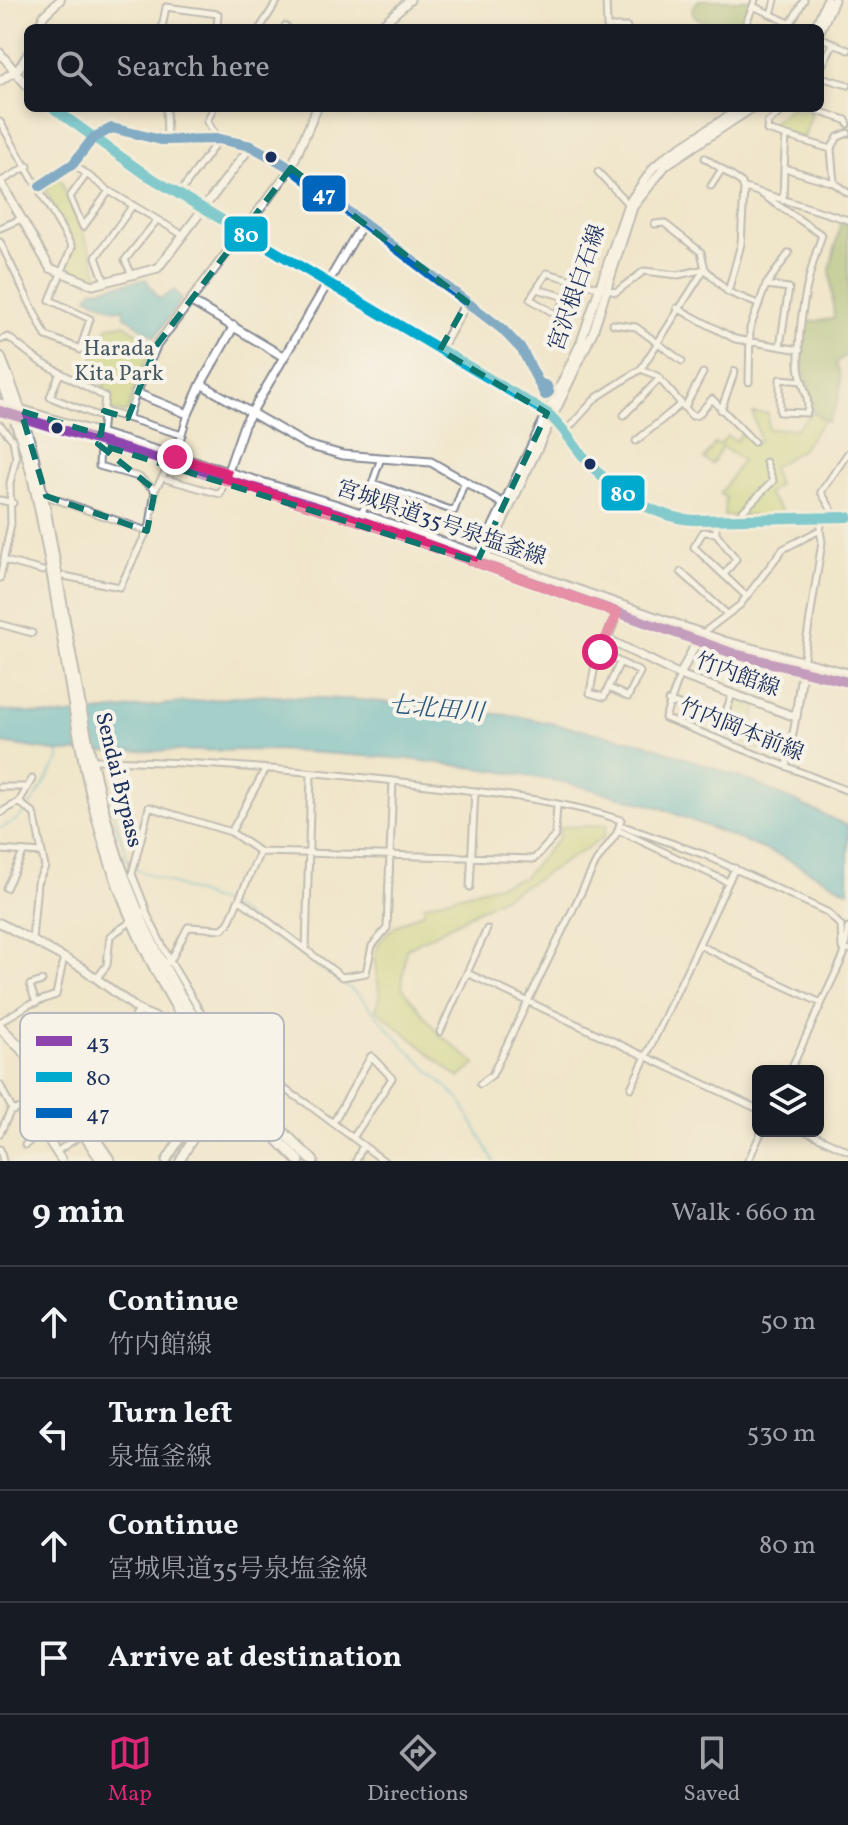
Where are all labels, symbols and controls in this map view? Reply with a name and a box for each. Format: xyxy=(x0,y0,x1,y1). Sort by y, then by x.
search box xyxy=(24,24,824,112)
icon: search xyxy=(52,46,96,90)
text: Search here xyxy=(116,47,270,89)
unlabelled marker xyxy=(263,149,279,165)
line badge: 47 xyxy=(301,174,347,213)
text: 47 xyxy=(312,180,336,211)
line badge: 80 xyxy=(223,215,269,253)
text: 80 xyxy=(233,221,259,252)
street label: 宮沢根白石線 xyxy=(542,221,614,355)
park label: Harada Kita Park xyxy=(74,334,164,390)
unlabelled marker xyxy=(49,420,65,436)
route end xyxy=(157,439,193,475)
unlabelled marker xyxy=(582,456,598,472)
street label: 宮城県道35号泉塩釜線 xyxy=(332,474,550,574)
line badge: 80 xyxy=(600,474,646,512)
text: 80 xyxy=(610,480,636,511)
route start xyxy=(582,634,618,670)
street label: 竹内館線 xyxy=(690,646,784,706)
water label: 七北田川 xyxy=(387,689,488,731)
street label: 竹内岡本前線 xyxy=(674,692,808,770)
street label: Sendai Bypass xyxy=(86,709,150,851)
legend xyxy=(20,1013,284,1141)
text: 43 xyxy=(86,1028,110,1059)
text: 80 xyxy=(86,1064,110,1095)
map controls xyxy=(752,1065,824,1137)
button: layers xyxy=(752,1065,824,1137)
text: 47 xyxy=(86,1100,110,1131)
text: 9 min xyxy=(32,1190,125,1237)
text: Walk · 660 m xyxy=(671,1195,816,1231)
text: Continue xyxy=(108,1281,239,1323)
icon: ahead xyxy=(32,1300,76,1344)
text: 50 m xyxy=(760,1304,816,1340)
text: 竹内館線 xyxy=(108,1328,212,1364)
text: Turn left xyxy=(108,1393,232,1435)
icon: left xyxy=(32,1412,76,1456)
text: 530 m xyxy=(747,1416,816,1452)
text: 泉塩釜線 xyxy=(108,1440,212,1476)
text: Continue xyxy=(108,1505,239,1547)
icon: ahead xyxy=(32,1524,76,1568)
text: 80 m xyxy=(759,1528,816,1564)
text: 宮城県道35号泉塩釜線 xyxy=(108,1552,368,1588)
icon: arrive xyxy=(32,1636,76,1680)
text: Arrive at destination xyxy=(108,1637,402,1679)
tab: Map xyxy=(108,1731,152,1810)
tab: Directions xyxy=(367,1731,468,1810)
tab: Saved xyxy=(684,1731,740,1810)

